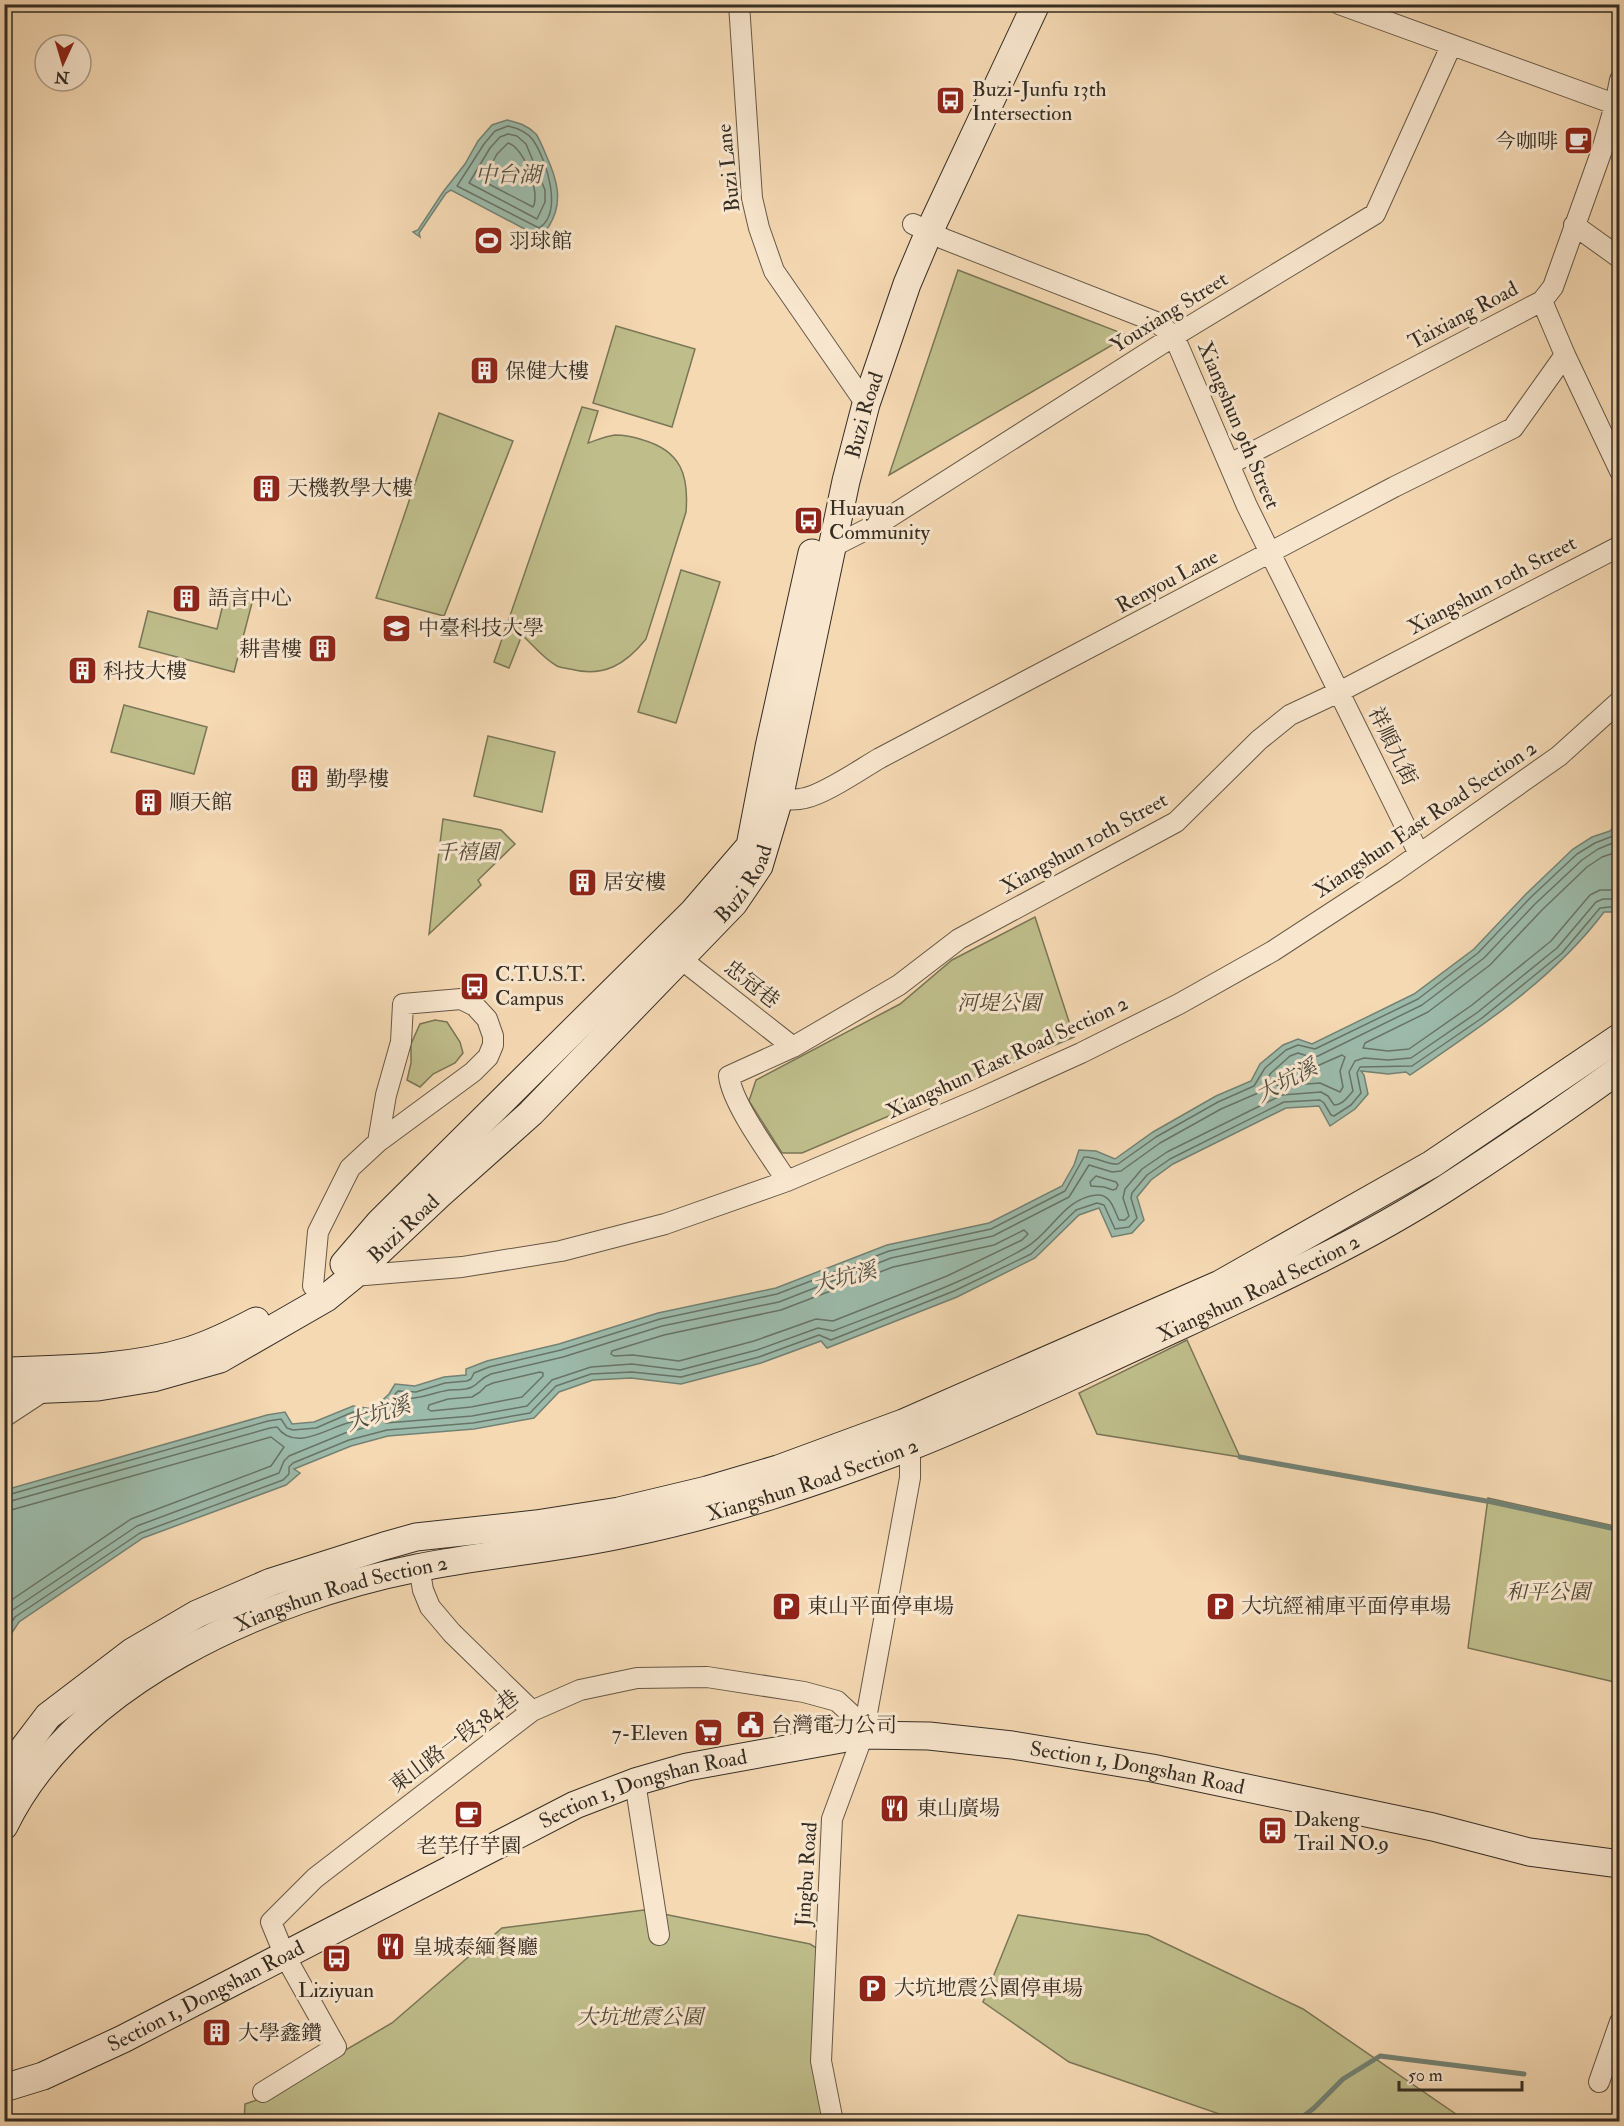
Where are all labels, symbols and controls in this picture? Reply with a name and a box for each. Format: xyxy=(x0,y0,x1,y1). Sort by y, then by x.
north arrow xyxy=(33,33,93,93)
text: N xyxy=(54,66,71,88)
place label: Buzi-Junfu 13th Intersection xyxy=(972,76,1107,127)
bus stop icon: Buzi-Junfu 13th Intersection xyxy=(935,85,967,117)
street label: Buzi Lane xyxy=(710,122,747,213)
cafe icon: 今咖啡 xyxy=(1563,125,1595,157)
place label: 今咖啡 xyxy=(1495,128,1558,155)
water label: 中台湖 xyxy=(475,161,545,189)
sports icon: 羽球館 xyxy=(472,225,504,257)
place label: 羽球館 xyxy=(509,228,572,255)
street label: Youxiang Street xyxy=(1106,266,1233,359)
street label: Taixiang Road xyxy=(1404,275,1523,356)
street label: Xiangshun 9th Street xyxy=(1191,337,1286,513)
building icon: 保健大樓 xyxy=(468,355,500,387)
place label: 保健大樓 xyxy=(505,358,589,385)
street label: Buzi Road xyxy=(839,368,890,461)
building icon: 天機教學大樓 xyxy=(250,472,282,504)
place label: 天機教學大樓 xyxy=(287,475,413,502)
place label: Huayuan Community xyxy=(829,495,931,546)
bus stop icon: Huayuan Community xyxy=(792,504,824,536)
street label: Xiangshun 10th Street xyxy=(1403,530,1581,641)
street label: Renyou Lane xyxy=(1111,543,1223,620)
building icon: 語言中心 xyxy=(171,582,203,614)
place label: 語言中心 xyxy=(208,585,292,612)
school or university icon: 中臺科技大學 xyxy=(381,612,413,644)
place label: 中臺科技大學 xyxy=(418,615,544,642)
building icon: 耕書樓 xyxy=(307,633,339,665)
place label: 耕書樓 xyxy=(239,636,302,663)
building icon: 科技大樓 xyxy=(66,655,98,687)
place label: 科技大樓 xyxy=(103,658,187,685)
street label: 祥順九街 xyxy=(1362,703,1423,790)
street label: Xiangshun East Road Section 2 xyxy=(1309,735,1542,904)
building icon: 勤學樓 xyxy=(289,763,321,795)
place label: 勤學樓 xyxy=(326,766,389,793)
building icon: 順天館 xyxy=(132,786,164,818)
street label: Xiangshun 10th Street xyxy=(996,786,1173,901)
place label: 順天館 xyxy=(169,789,232,816)
park label: 千禧園 xyxy=(436,839,501,866)
street label: Buzi Road xyxy=(709,841,779,929)
building icon: 居安樓 xyxy=(566,866,598,898)
place label: 居安樓 xyxy=(603,869,666,896)
street label: 忠冠巷 xyxy=(719,954,785,1014)
place label: C.T.U.S.T. Campus xyxy=(495,961,585,1012)
bus stop icon: C.T.U.S.T. Campus xyxy=(458,970,490,1002)
street label: Xiangshun East Road Section 2 xyxy=(882,990,1132,1125)
park label: 河堤公園 xyxy=(957,990,1044,1017)
water label: 大坑溪 xyxy=(1251,1052,1324,1109)
street label: Buzi Road xyxy=(362,1188,446,1269)
street label: Xiangshun Road Section 2 xyxy=(1153,1228,1364,1349)
water label: 大坑溪 xyxy=(809,1255,882,1300)
water label: 大坑溪 xyxy=(343,1390,416,1437)
street label: Xiangshun Road Section 2 xyxy=(704,1432,922,1528)
street label: Xiangshun Road Section 2 xyxy=(231,1550,450,1639)
park label: 和平公園 xyxy=(1506,1579,1593,1606)
parking icon: 東山平面停車場 xyxy=(770,1590,802,1622)
parking icon: 大坑經補庫平面停車場 xyxy=(1204,1590,1236,1622)
place label: 東山平面停車場 xyxy=(807,1593,954,1620)
place label: 大坑經補庫平面停車場 xyxy=(1241,1593,1451,1620)
street label: 東山路一段384巷 xyxy=(384,1684,524,1799)
public building icon: 台灣電力公司 xyxy=(734,1709,766,1741)
place label: 台灣電力公司 xyxy=(771,1712,897,1739)
supermarket icon: 7-Eleven xyxy=(693,1717,725,1749)
place label: 7-Eleven xyxy=(612,1720,688,1747)
street label: Section 1, Dongshan Road xyxy=(1028,1735,1248,1801)
street label: Section 1, Dongshan Road xyxy=(534,1743,750,1835)
restaurant icon: 東山廣場 xyxy=(879,1792,911,1824)
place label: 東山廣場 xyxy=(916,1795,1000,1822)
cafe icon: 老芋仔芋園 xyxy=(453,1799,485,1831)
place label: Dakeng Trail NO.9 xyxy=(1294,1806,1389,1857)
bus stop icon: Dakeng Trail NO.9 xyxy=(1257,1815,1289,1847)
street label: Jingbu Road xyxy=(789,1820,824,1928)
place label: 老芋仔芋園 xyxy=(417,1833,522,1860)
restaurant icon: 皇城泰緬餐廳 xyxy=(375,1931,407,1963)
street label: Section 1, Dongshan Road xyxy=(103,1934,309,2058)
place label: 皇城泰緬餐廳 xyxy=(412,1934,538,1961)
bus stop icon: Liziyuan xyxy=(320,1943,352,1975)
parking icon: 大坑地震公園停車場 xyxy=(857,1972,889,2004)
place label: 大坑地震公園停車場 xyxy=(894,1975,1083,2002)
place label: Liziyuan xyxy=(298,1977,374,2004)
park label: 大坑地震公園 xyxy=(577,2004,706,2031)
building icon: 大學鑫鑽 xyxy=(201,2017,233,2049)
place label: 大學鑫鑽 xyxy=(238,2020,322,2047)
scale bar xyxy=(1399,2054,1522,2092)
text: 50 m xyxy=(1408,2064,1443,2087)

